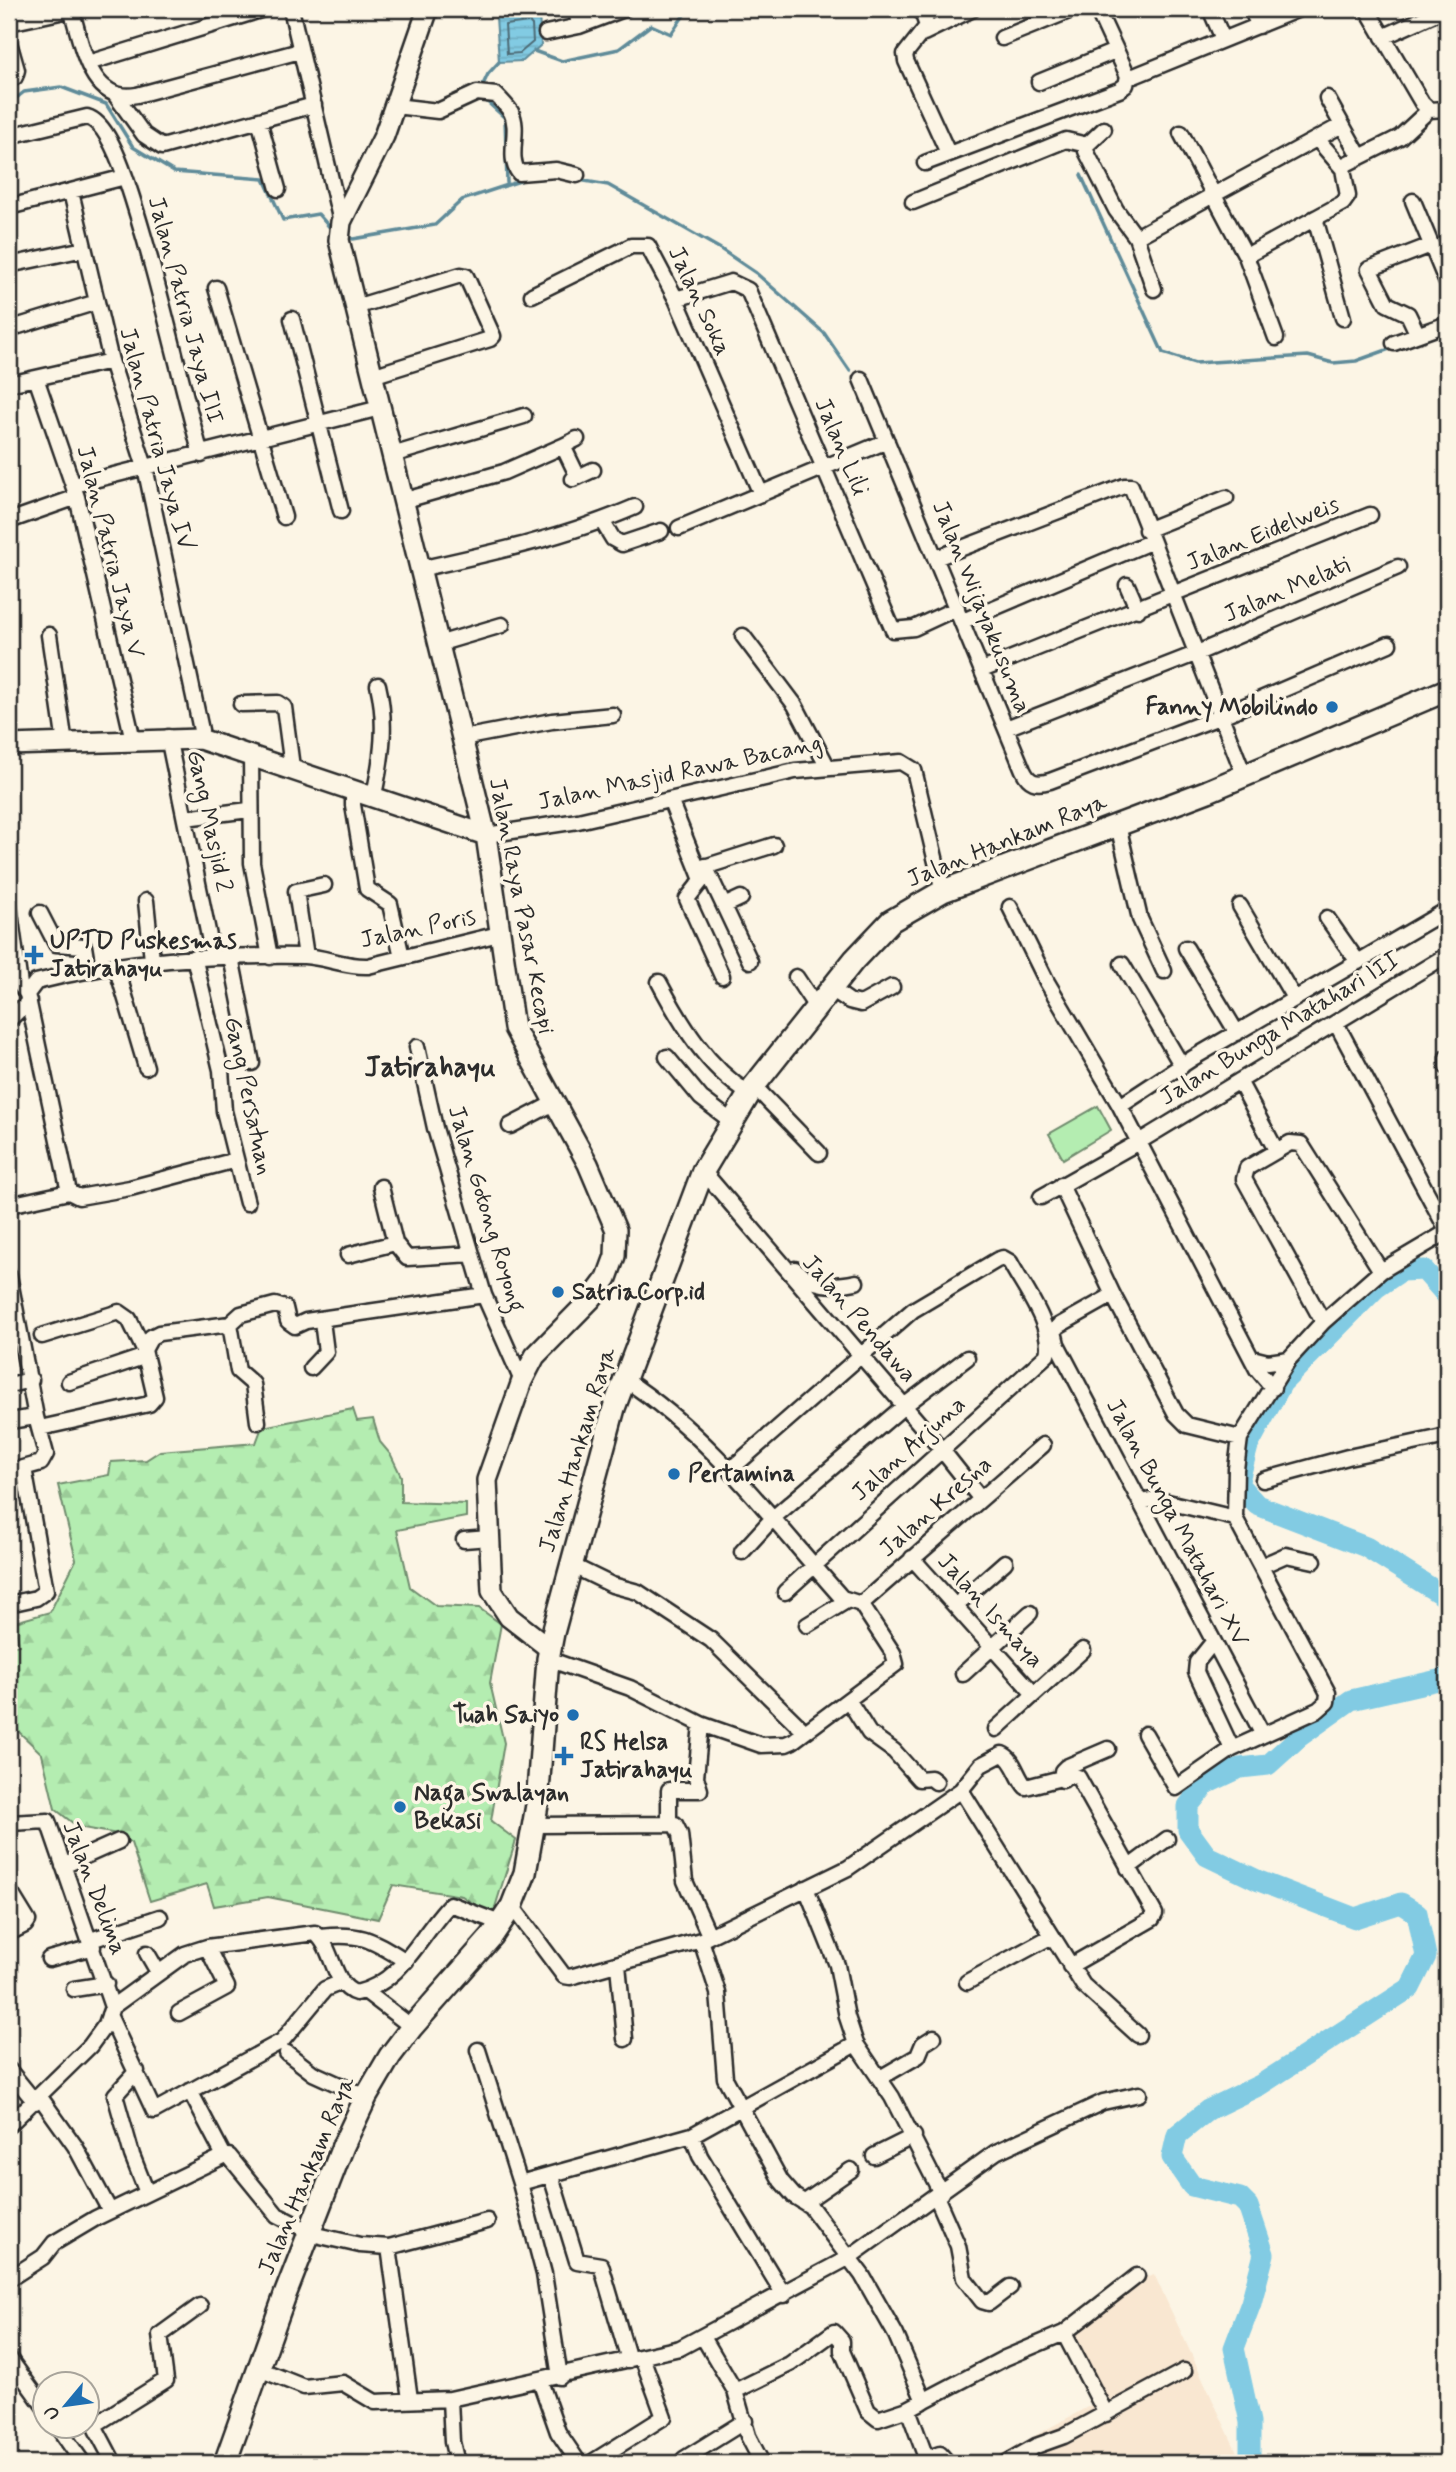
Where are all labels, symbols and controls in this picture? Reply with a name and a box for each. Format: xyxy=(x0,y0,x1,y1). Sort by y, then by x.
street label: Jalan Patria Jaya III xyxy=(140,193,230,427)
street label: Jalan Soka xyxy=(660,241,738,361)
street label: Jalan Patria Jaya IV xyxy=(111,324,201,554)
street label: Jalan Lili xyxy=(807,393,875,501)
street label: Jalan Patria Jaya V xyxy=(69,442,151,662)
street label: Jalan Eidelweis xyxy=(1182,489,1344,579)
street label: Jalan Wijayakusuma xyxy=(924,496,1038,718)
street label: Jalan Melati xyxy=(1219,550,1355,630)
place label: Fanny Mobilindo xyxy=(1145,692,1318,723)
marker: Fanny Mobilindo xyxy=(1324,699,1340,715)
street label: Jalan Masjid Rawa Bacang xyxy=(535,728,825,818)
street label: Gang Masjid 2 xyxy=(177,747,239,896)
street label: Jalan Raya Pasar Kecapi xyxy=(481,775,561,1037)
street label: Jalan Hankam Raya xyxy=(903,787,1112,895)
street label: Jalan Poris xyxy=(357,902,479,956)
place label: UPTD Puskesmas Jatirahayu xyxy=(50,926,237,985)
marker: UPTD Puskesmas Jatirahayu xyxy=(24,945,44,965)
street label: Jalan Bunga Matahari III xyxy=(1154,945,1407,1115)
street label: Gang Persatuan xyxy=(214,1014,280,1178)
district label: Jatirahayu xyxy=(364,1050,496,1087)
street label: Jalan Gotong Royong xyxy=(437,1102,532,1317)
street label: Jalan Pendawa xyxy=(795,1248,923,1390)
place label: SatriaCorp.id xyxy=(572,1277,705,1308)
marker: SatriaCorp.id xyxy=(550,1284,566,1300)
street label: Jalan Hankam Raya xyxy=(532,1343,624,1556)
street label: Jalan Arjuna xyxy=(845,1390,973,1508)
street label: Jalan Bunga Matahari XV xyxy=(1097,1393,1256,1654)
street label: Jalan Kresna xyxy=(873,1449,999,1565)
place label: Pertamina xyxy=(688,1459,795,1490)
marker: Pertamina xyxy=(666,1466,682,1482)
street label: Jalan Ismaya xyxy=(930,1547,1050,1675)
place label: Tuah Saiyo xyxy=(453,1700,559,1731)
marker: Tuah Saiyo xyxy=(565,1707,581,1723)
place label: RS Helsa Jatirahayu xyxy=(580,1727,692,1786)
marker: RS Helsa Jatirahayu xyxy=(554,1746,574,1766)
place label: Naga Swalayan Bekasi xyxy=(414,1778,569,1837)
marker: Naga Swalayan Bekasi xyxy=(392,1799,408,1815)
street label: Jalan Delima xyxy=(54,1817,134,1959)
street label: Jalan Hankam Raya xyxy=(251,2071,363,2280)
north arrow xyxy=(32,2370,102,2440)
text: U xyxy=(39,2401,66,2424)

